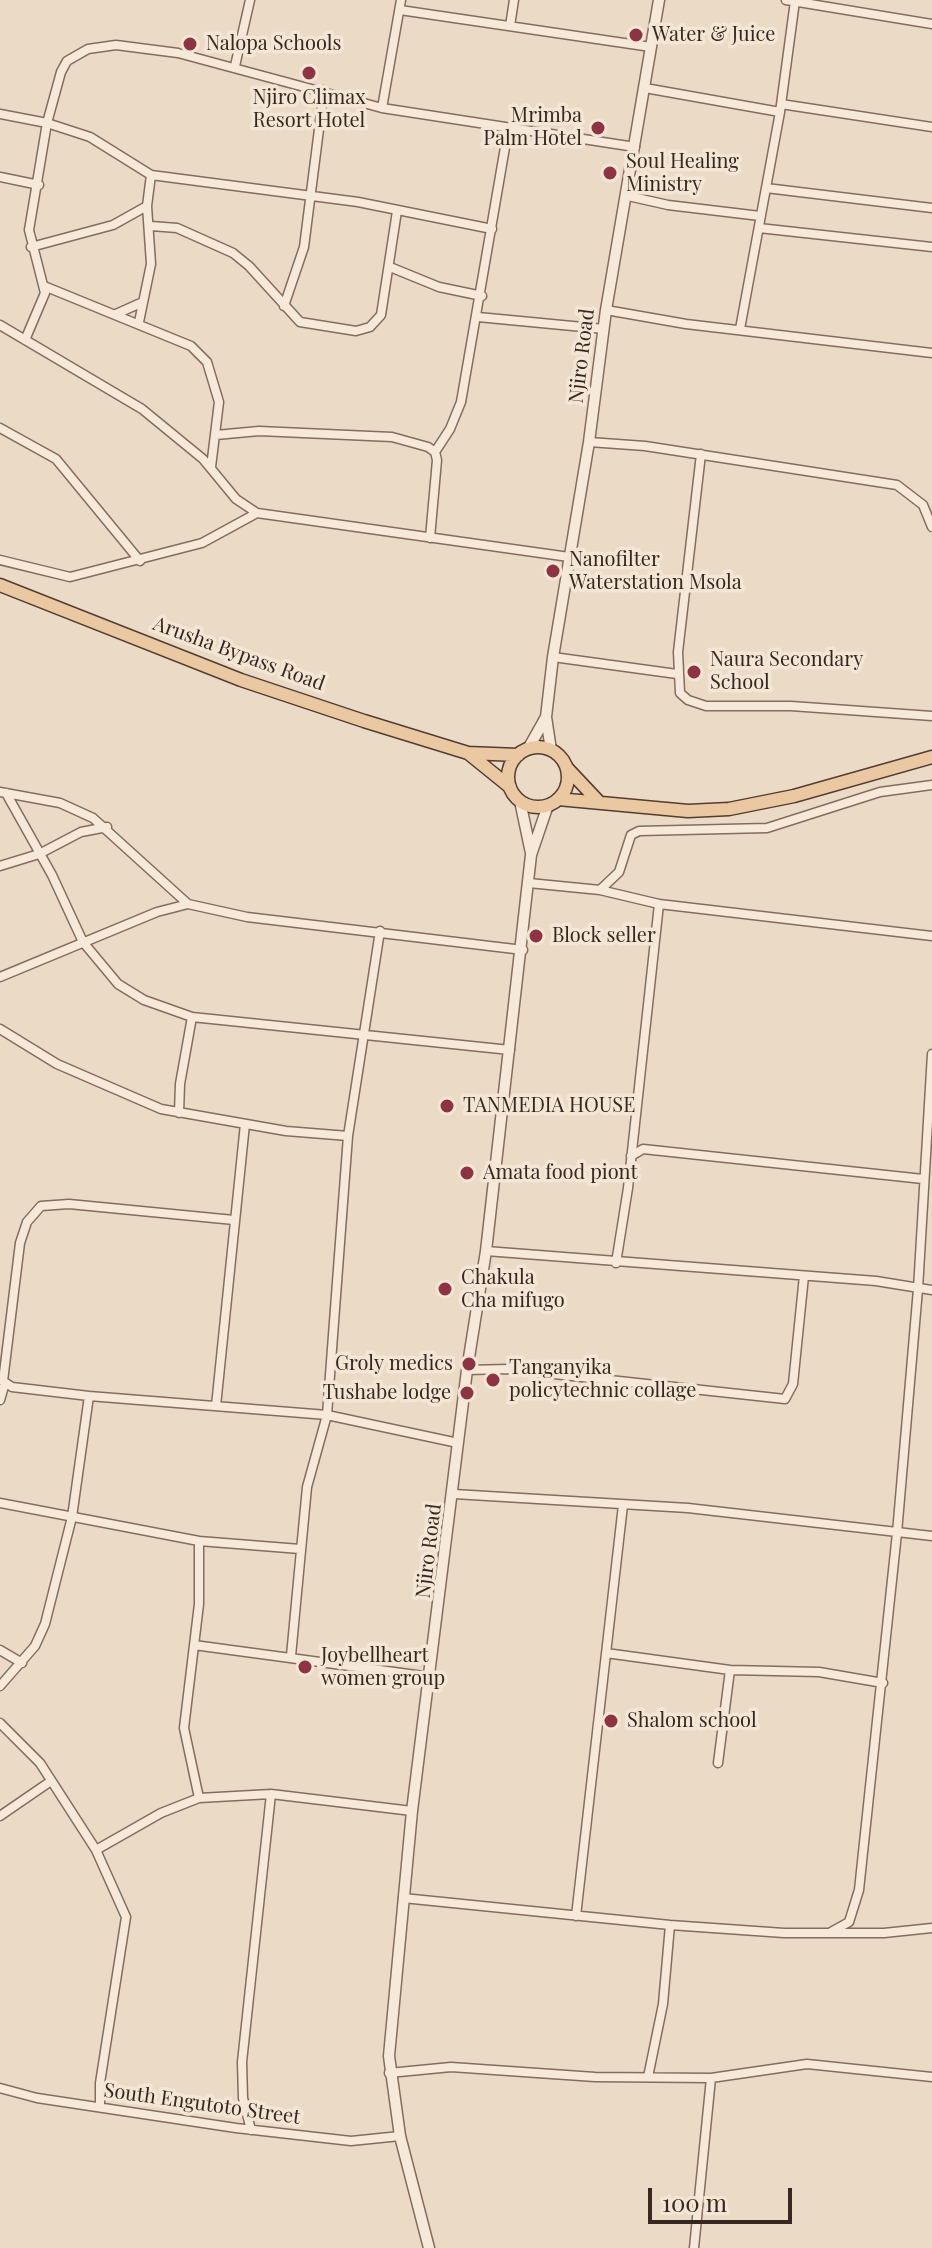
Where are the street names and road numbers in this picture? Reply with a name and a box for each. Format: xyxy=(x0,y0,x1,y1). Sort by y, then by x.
street label: Njiro Road xyxy=(564,307,600,405)
street label: Arusha Bypass Road xyxy=(150,612,328,696)
street label: Njiro Road xyxy=(411,1502,447,1600)
street label: South Engutoto Street xyxy=(102,2078,302,2130)

